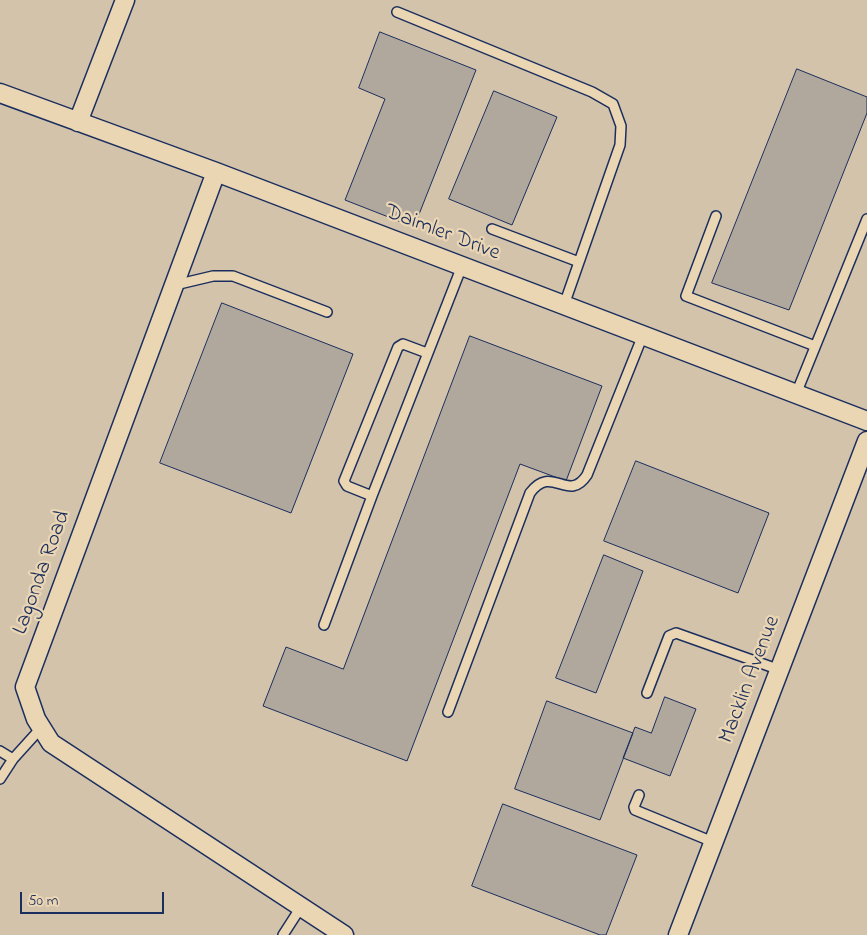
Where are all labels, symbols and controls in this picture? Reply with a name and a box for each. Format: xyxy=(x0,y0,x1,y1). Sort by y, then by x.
street label: Daimler Drive xyxy=(381,200,503,268)
street label: Lagonda Road xyxy=(8,507,78,639)
street label: Macklin Avenue xyxy=(715,613,787,747)
scale bar xyxy=(22,882,166,914)
text: 50 m xyxy=(28,890,58,912)

